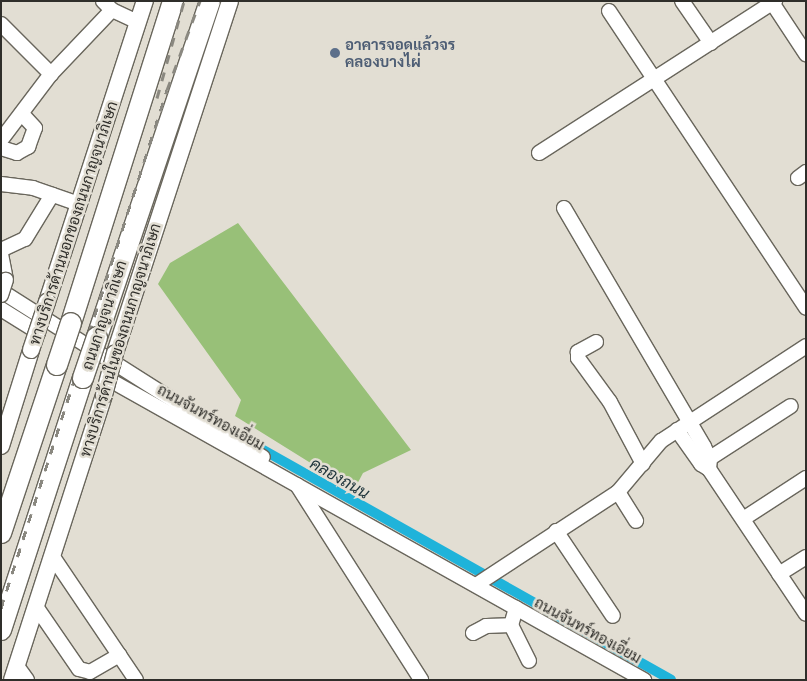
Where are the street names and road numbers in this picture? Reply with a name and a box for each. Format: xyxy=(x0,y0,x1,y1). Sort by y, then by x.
street label: ทางบริการด้านนอกของถนนกาญจนาภิเษก xyxy=(25,99,121,347)
street label: ทางบริการด้านในของถนนกาญจนาภิเษก xyxy=(76,221,164,459)
street label: ถนนกาญจนาภิเษก xyxy=(78,258,130,372)
street label: ถนนจันทร์ทองเอี่ยม xyxy=(154,380,268,454)
street label: ถนนจันทร์ทองเอี่ยม xyxy=(531,593,645,667)

